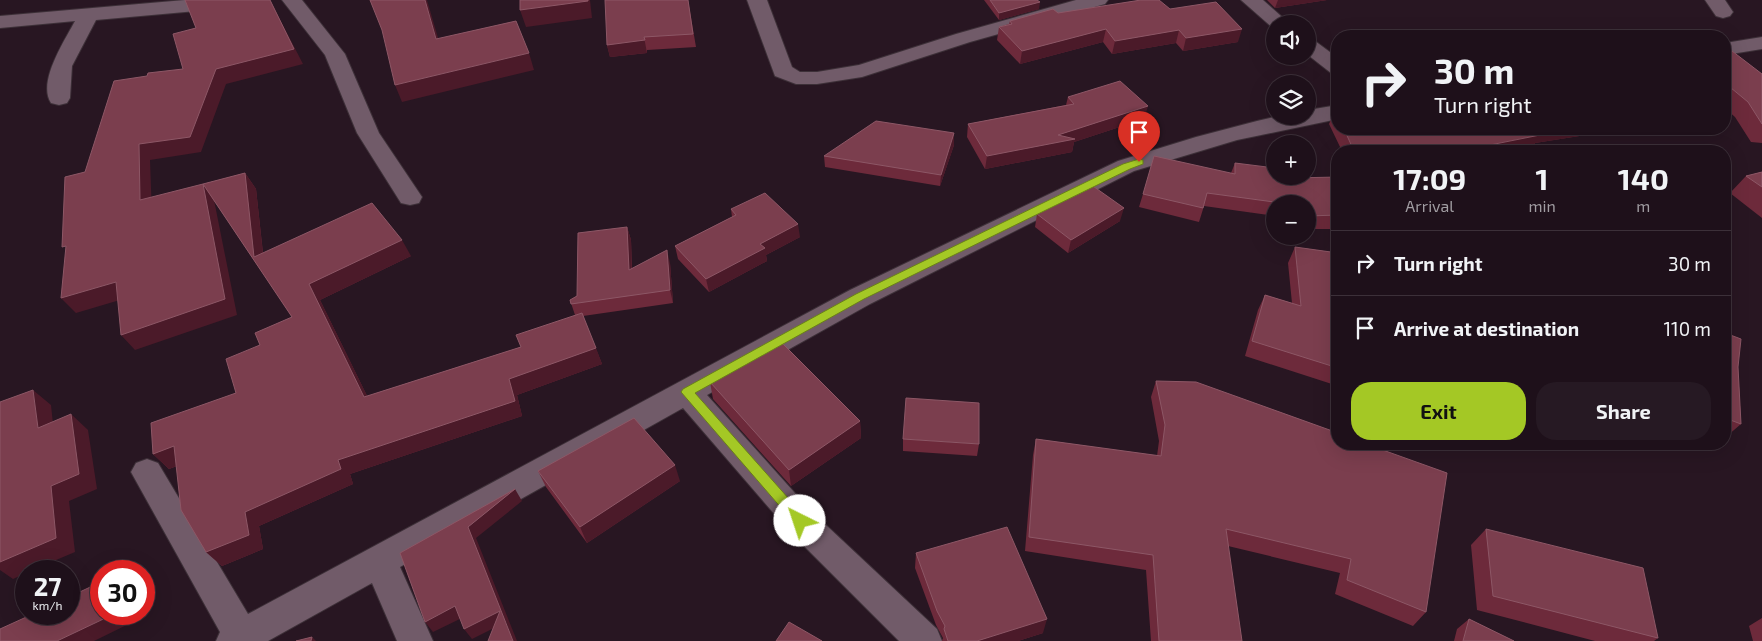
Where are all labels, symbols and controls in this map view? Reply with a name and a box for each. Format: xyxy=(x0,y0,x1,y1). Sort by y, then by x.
map controls xyxy=(1266,15,1316,245)
button: sound xyxy=(1266,15,1316,65)
text: 30 m xyxy=(1434,49,1514,91)
icon: right xyxy=(1351,50,1416,115)
button: layers xyxy=(1266,75,1316,125)
text: Turn right xyxy=(1434,91,1532,117)
pin xyxy=(1118,111,1160,162)
icon: arrive xyxy=(1125,118,1153,146)
button: + xyxy=(1266,135,1316,185)
text: 17:09 xyxy=(1393,160,1466,196)
text: 1 xyxy=(1536,160,1549,196)
text: 140 xyxy=(1618,160,1669,196)
button: − xyxy=(1266,195,1316,245)
text: Arrival xyxy=(1405,196,1454,215)
text: min xyxy=(1528,196,1556,215)
text: m xyxy=(1636,196,1650,215)
icon: right xyxy=(1351,249,1379,277)
text: Turn right xyxy=(1394,252,1482,275)
text: 30 m xyxy=(1668,252,1711,275)
icon: arrive xyxy=(1351,314,1379,342)
text: Arrive at destination xyxy=(1394,317,1579,340)
text: 110 m xyxy=(1664,317,1711,340)
button: Exit xyxy=(1351,382,1526,440)
button: Share xyxy=(1536,382,1711,440)
position arrow xyxy=(773,494,825,546)
speed limit sign: 30 xyxy=(90,560,155,625)
text: 27 xyxy=(34,571,61,601)
text: km/h xyxy=(33,598,62,612)

